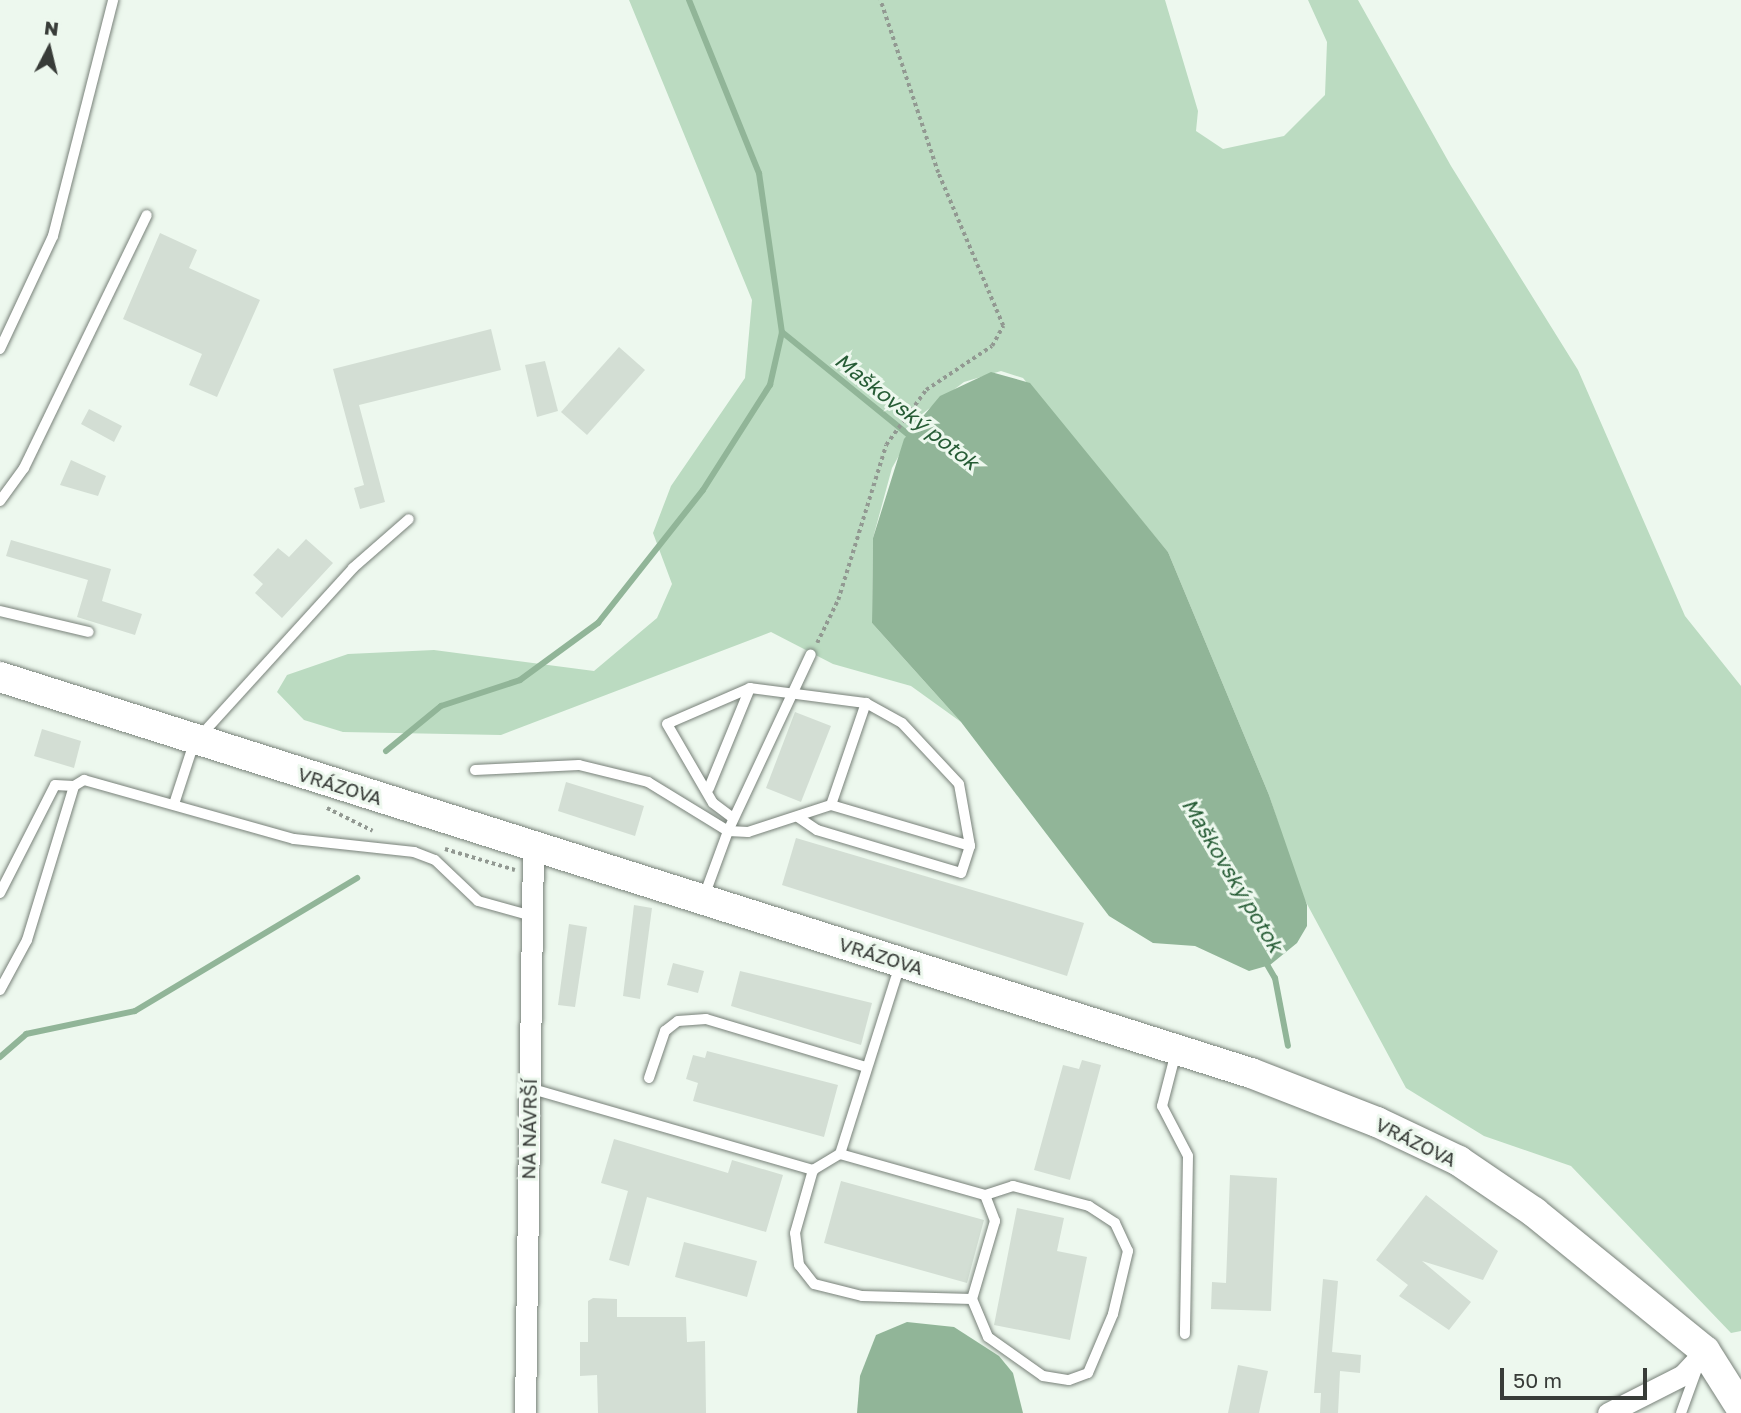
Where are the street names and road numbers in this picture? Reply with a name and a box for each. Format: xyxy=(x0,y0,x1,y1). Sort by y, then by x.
street label: VRÁZOVA xyxy=(295,762,385,810)
street label: VRÁZOVA xyxy=(836,932,926,980)
street label: NA NÁVRŠÍ xyxy=(517,1078,541,1180)
street label: VRÁZOVA xyxy=(1372,1113,1460,1171)

